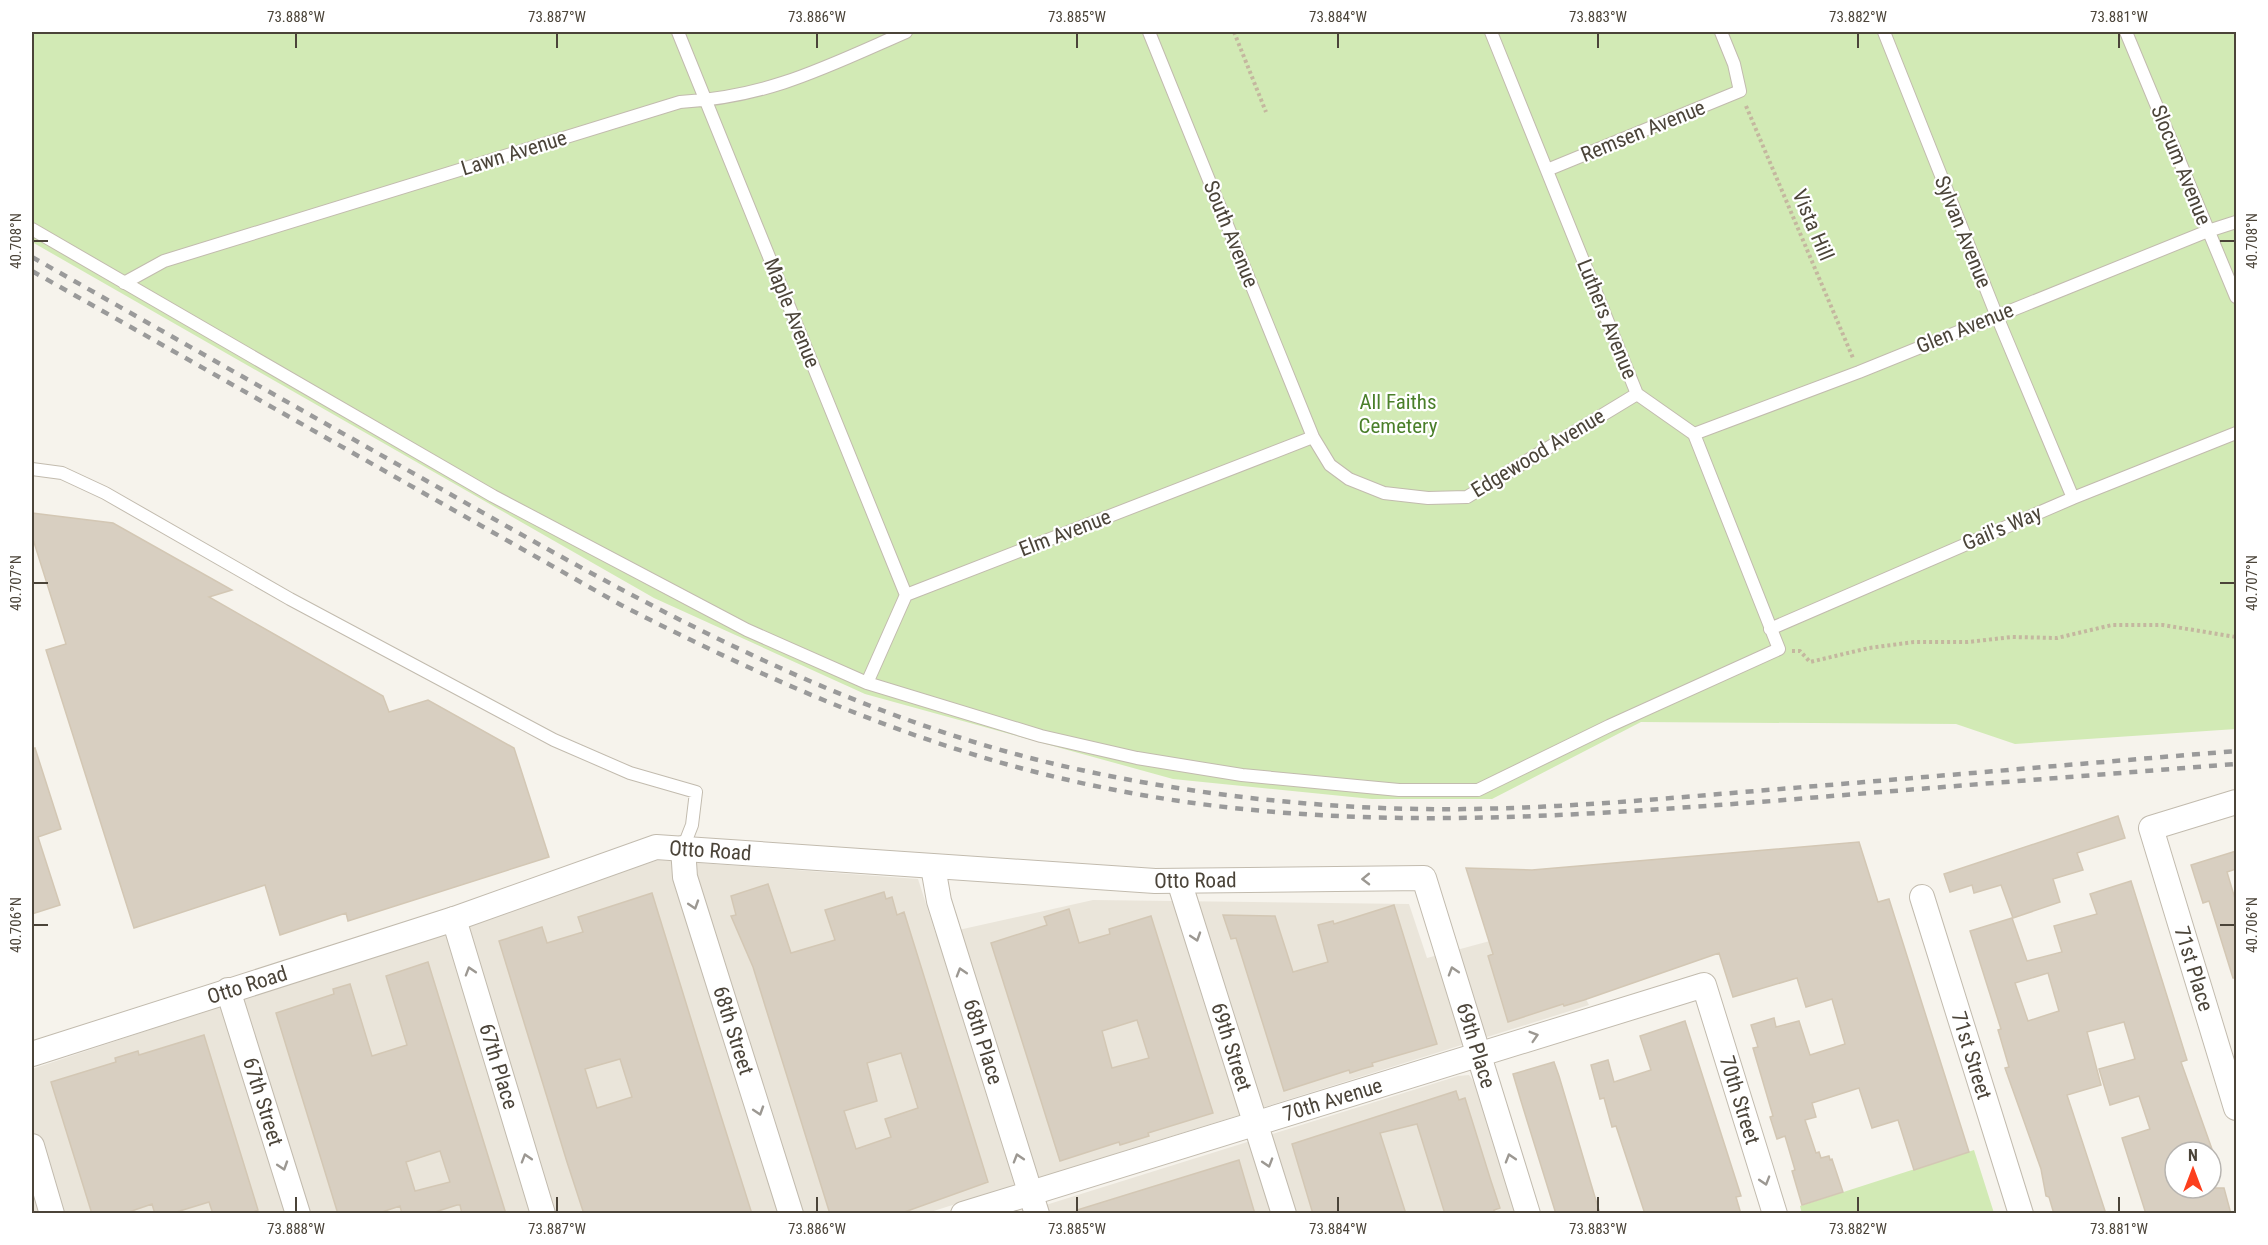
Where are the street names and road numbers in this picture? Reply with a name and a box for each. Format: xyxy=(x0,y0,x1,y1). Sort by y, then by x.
street label: Remsen Avenue xyxy=(1577,95,1709,167)
street label: Slocum Avenue xyxy=(2146,102,2216,229)
street label: Lawn Avenue xyxy=(458,126,570,180)
street label: Sylvan Avenue xyxy=(1930,172,1996,292)
street label: South Avenue xyxy=(1199,177,1263,291)
street label: Vista Hill xyxy=(1787,186,1839,264)
street label: Maple Avenue xyxy=(759,255,825,372)
street label: Luthers Avenue xyxy=(1572,256,1642,383)
street label: Glen Avenue xyxy=(1913,298,2017,358)
street label: Edgewood Avenue xyxy=(1467,404,1609,502)
street label: Gail's Way xyxy=(1959,501,2045,555)
street label: Elm Avenue xyxy=(1016,504,1114,561)
street label: Otto Road xyxy=(668,836,752,865)
street label: Otto Road xyxy=(1154,868,1237,893)
street label: 71st Place xyxy=(2170,923,2218,1014)
street label: Otto Road xyxy=(204,961,290,1009)
street label: 68th Street xyxy=(708,983,758,1078)
street label: 68th Place xyxy=(958,996,1008,1087)
street label: 69th Street xyxy=(1206,1000,1256,1094)
street label: 69th Place xyxy=(1451,1000,1500,1091)
street label: 71st Street xyxy=(1947,1009,1996,1102)
street label: 67th Place xyxy=(474,1021,523,1112)
street label: 70th Street xyxy=(1715,1053,1765,1147)
street label: 67th Street xyxy=(238,1055,288,1149)
street label: 70th Avenue xyxy=(1280,1073,1385,1126)

